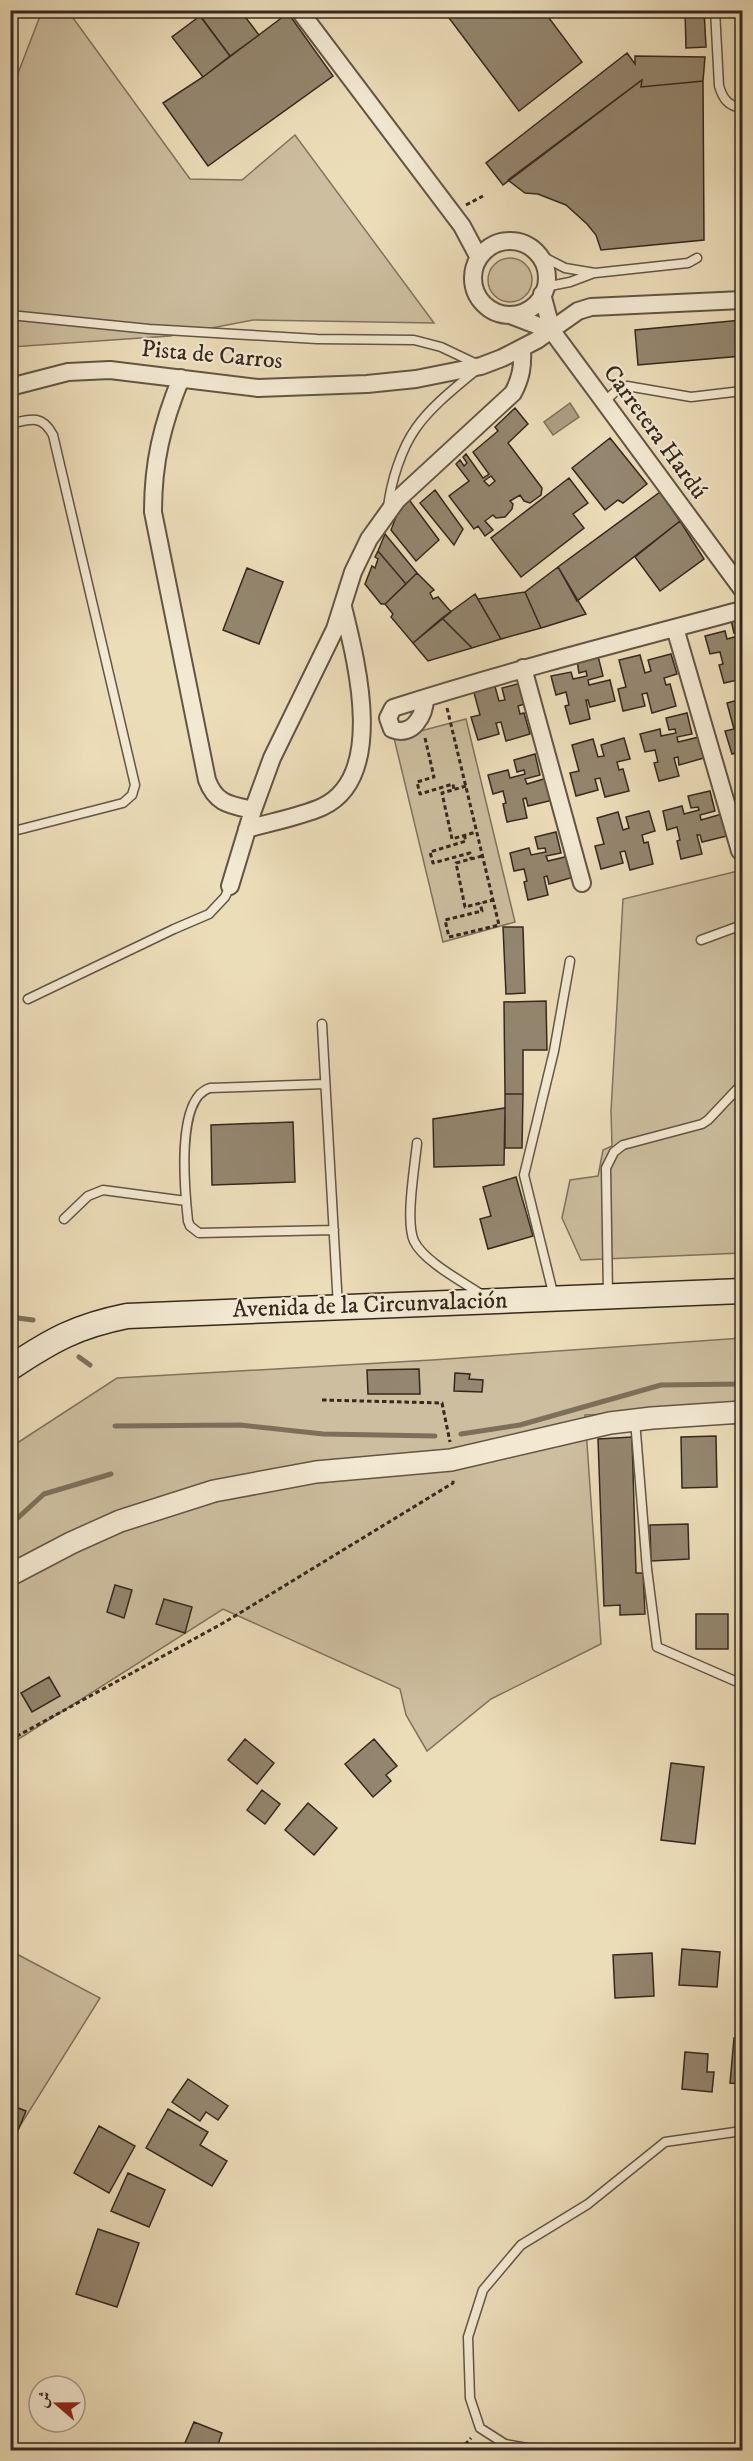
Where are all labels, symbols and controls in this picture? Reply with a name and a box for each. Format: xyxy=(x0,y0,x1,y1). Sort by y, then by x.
street label: Pista de Carros xyxy=(140,334,284,376)
street label: Carretera Hardú xyxy=(596,359,714,505)
street label: Avenida de la Circunvalación xyxy=(232,1285,508,1325)
north arrow xyxy=(27,2374,87,2434)
text: ش xyxy=(32,2388,56,2410)

